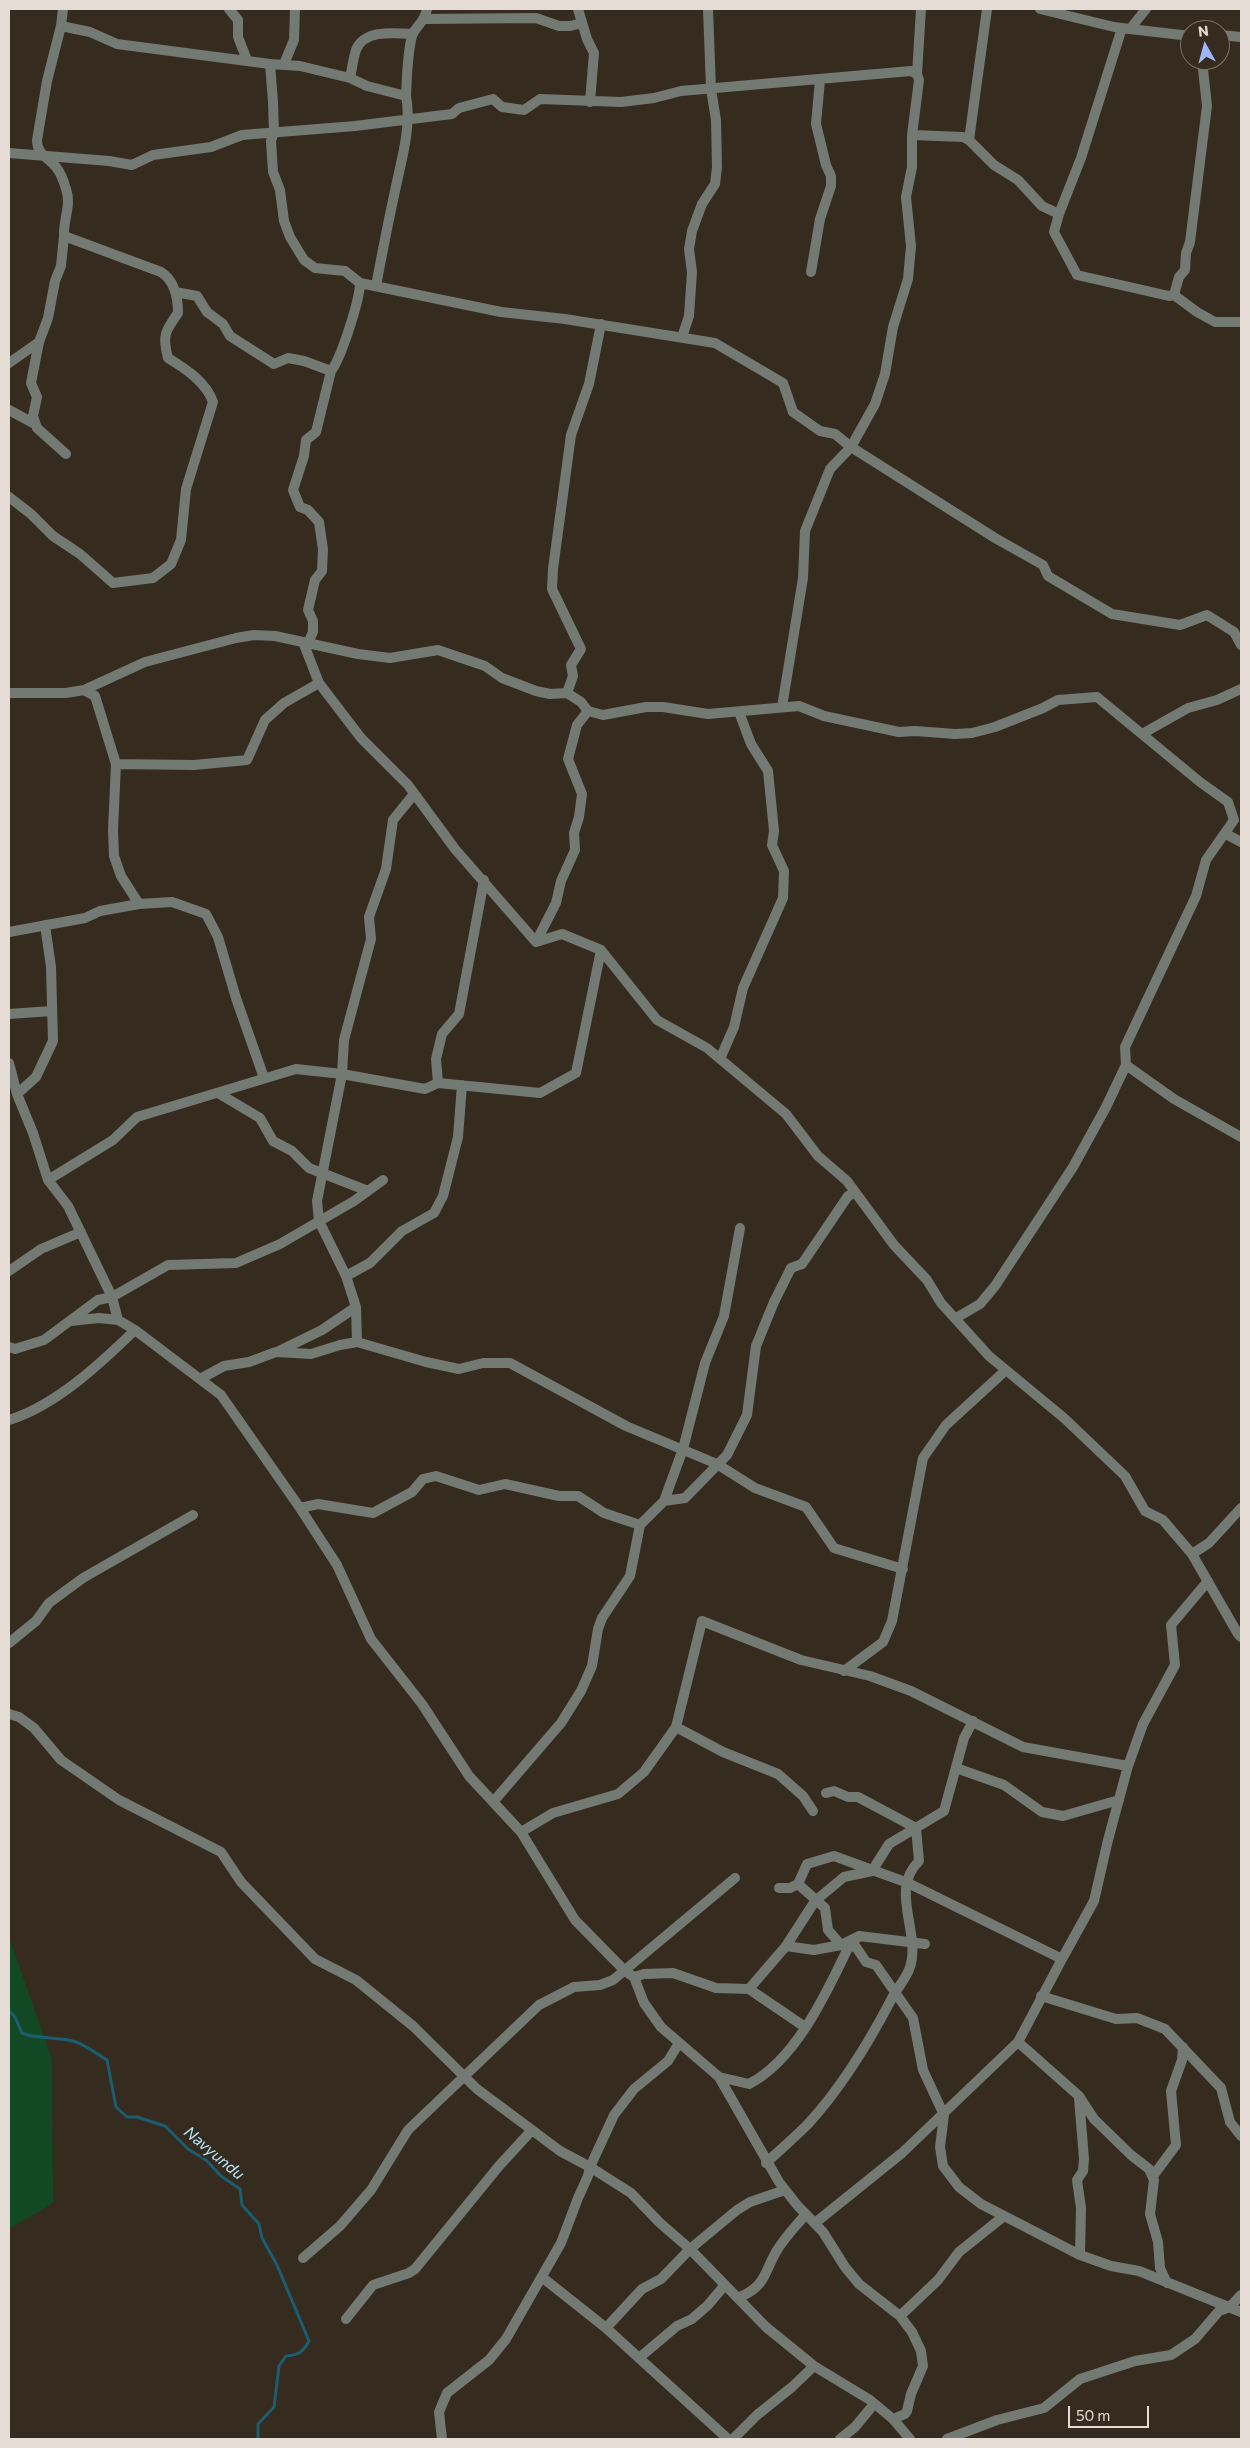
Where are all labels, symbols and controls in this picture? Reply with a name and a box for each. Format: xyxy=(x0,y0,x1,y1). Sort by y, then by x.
north arrow xyxy=(1180,20,1230,70)
text: N xyxy=(1197,22,1209,40)
water label: Navyundu xyxy=(180,2122,248,2184)
scale bar xyxy=(1070,2396,1151,2428)
text: 50 m xyxy=(1076,2406,1110,2424)

